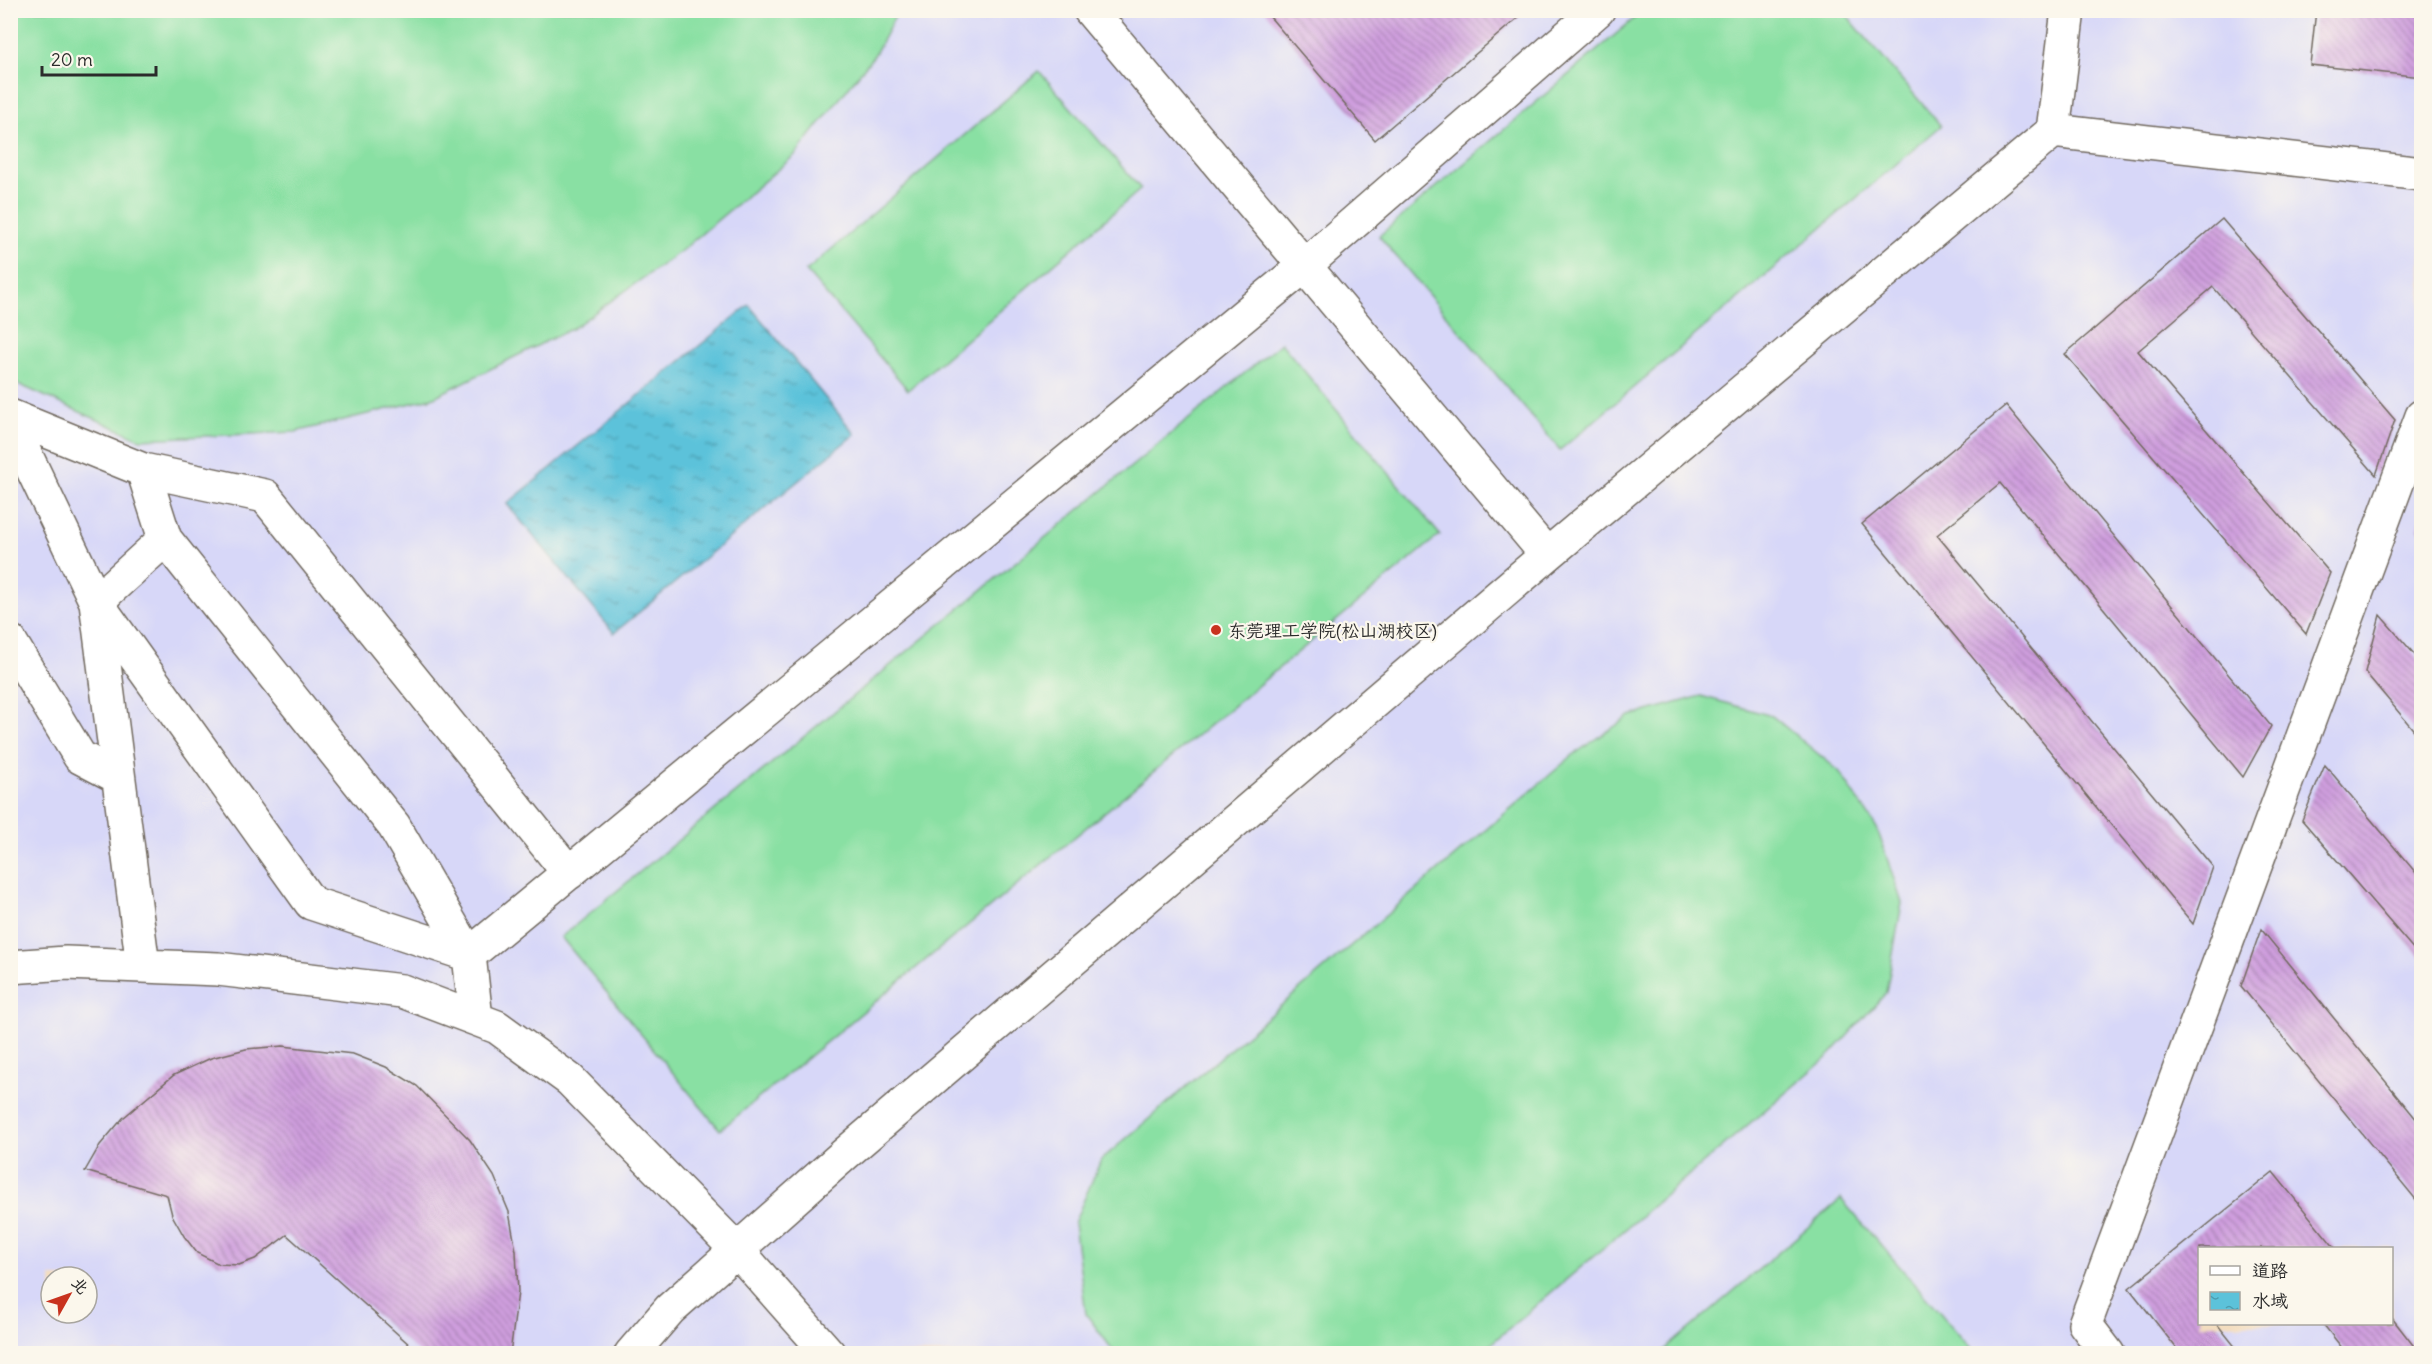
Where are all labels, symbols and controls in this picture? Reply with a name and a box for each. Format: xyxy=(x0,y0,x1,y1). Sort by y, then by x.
scale bar xyxy=(42,39,156,77)
text: 20 m xyxy=(51,48,93,71)
place label: 东莞理工学院(松山湖校区) xyxy=(1228,619,1437,642)
marker: 东莞理工学院(松山湖校区) xyxy=(1209,623,1223,637)
legend xyxy=(2198,1247,2393,1325)
text: 道路 xyxy=(2252,1259,2288,1282)
north arrow xyxy=(39,1265,99,1325)
text: 北 xyxy=(68,1273,93,1298)
text: 水域 xyxy=(2252,1289,2288,1312)

